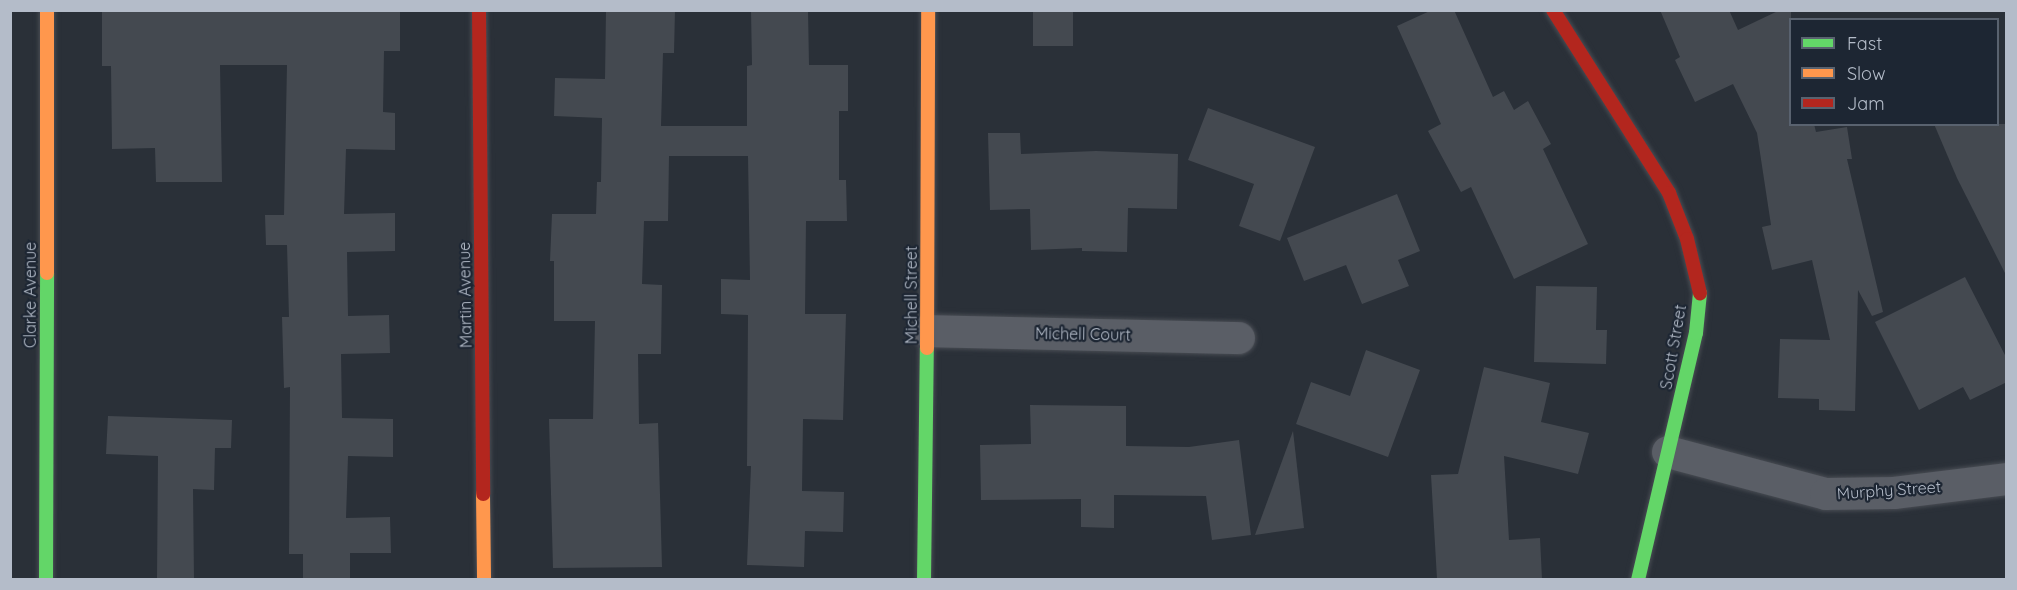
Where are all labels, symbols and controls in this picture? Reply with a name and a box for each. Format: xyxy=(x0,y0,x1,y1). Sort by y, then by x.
legend xyxy=(1789,18,1999,126)
text: Fast xyxy=(1847,32,1882,55)
text: Slow xyxy=(1847,62,1885,85)
text: Jam xyxy=(1847,92,1885,115)
street label: Clarke Avenue xyxy=(20,242,40,348)
street label: Martin Avenue xyxy=(454,242,476,348)
street label: Michell Street xyxy=(901,246,921,344)
street label: Scott Street xyxy=(1656,303,1690,391)
street label: Michell Court xyxy=(1035,324,1131,344)
street label: Murphy Street xyxy=(1836,477,1942,503)

